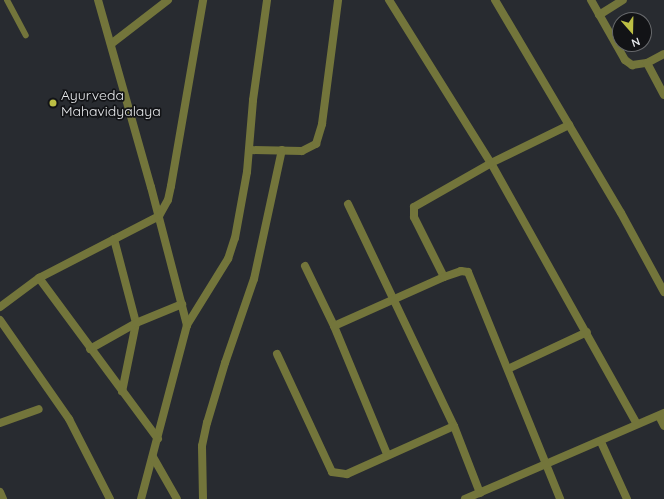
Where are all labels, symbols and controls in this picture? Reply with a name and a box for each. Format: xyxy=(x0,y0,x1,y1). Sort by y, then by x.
north arrow xyxy=(612,12,652,52)
text: N xyxy=(630,34,642,50)
place label: Ayurveda Mahavidyalaya xyxy=(61,87,161,120)
marker: Ayurveda Mahavidyalaya xyxy=(48,98,58,108)

